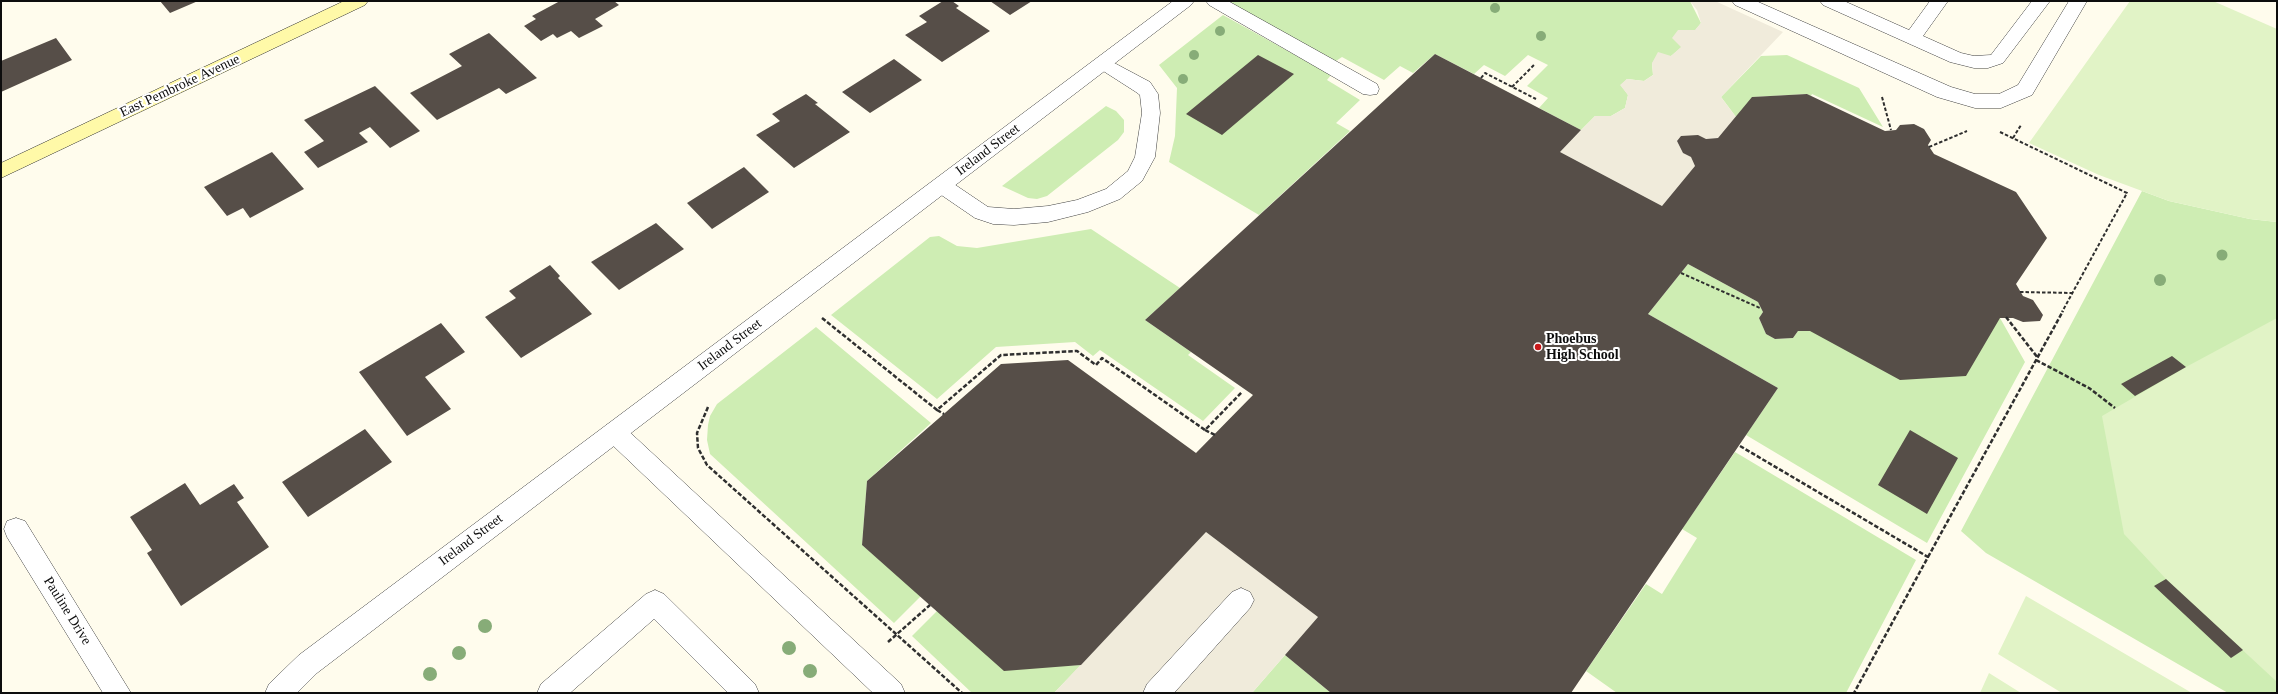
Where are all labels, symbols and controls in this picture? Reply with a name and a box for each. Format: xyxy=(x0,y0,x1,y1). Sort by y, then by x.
street label: East Pembroke Avenue xyxy=(117,51,243,121)
street label: Ireland Street xyxy=(953,120,1023,180)
street label: Ireland Street xyxy=(695,315,765,375)
place label: Phoebus High School xyxy=(1546,331,1619,364)
marker: Phoebus High School xyxy=(1533,342,1543,352)
street label: Ireland Street xyxy=(436,510,506,570)
street label: Pauline Drive xyxy=(39,574,95,648)

